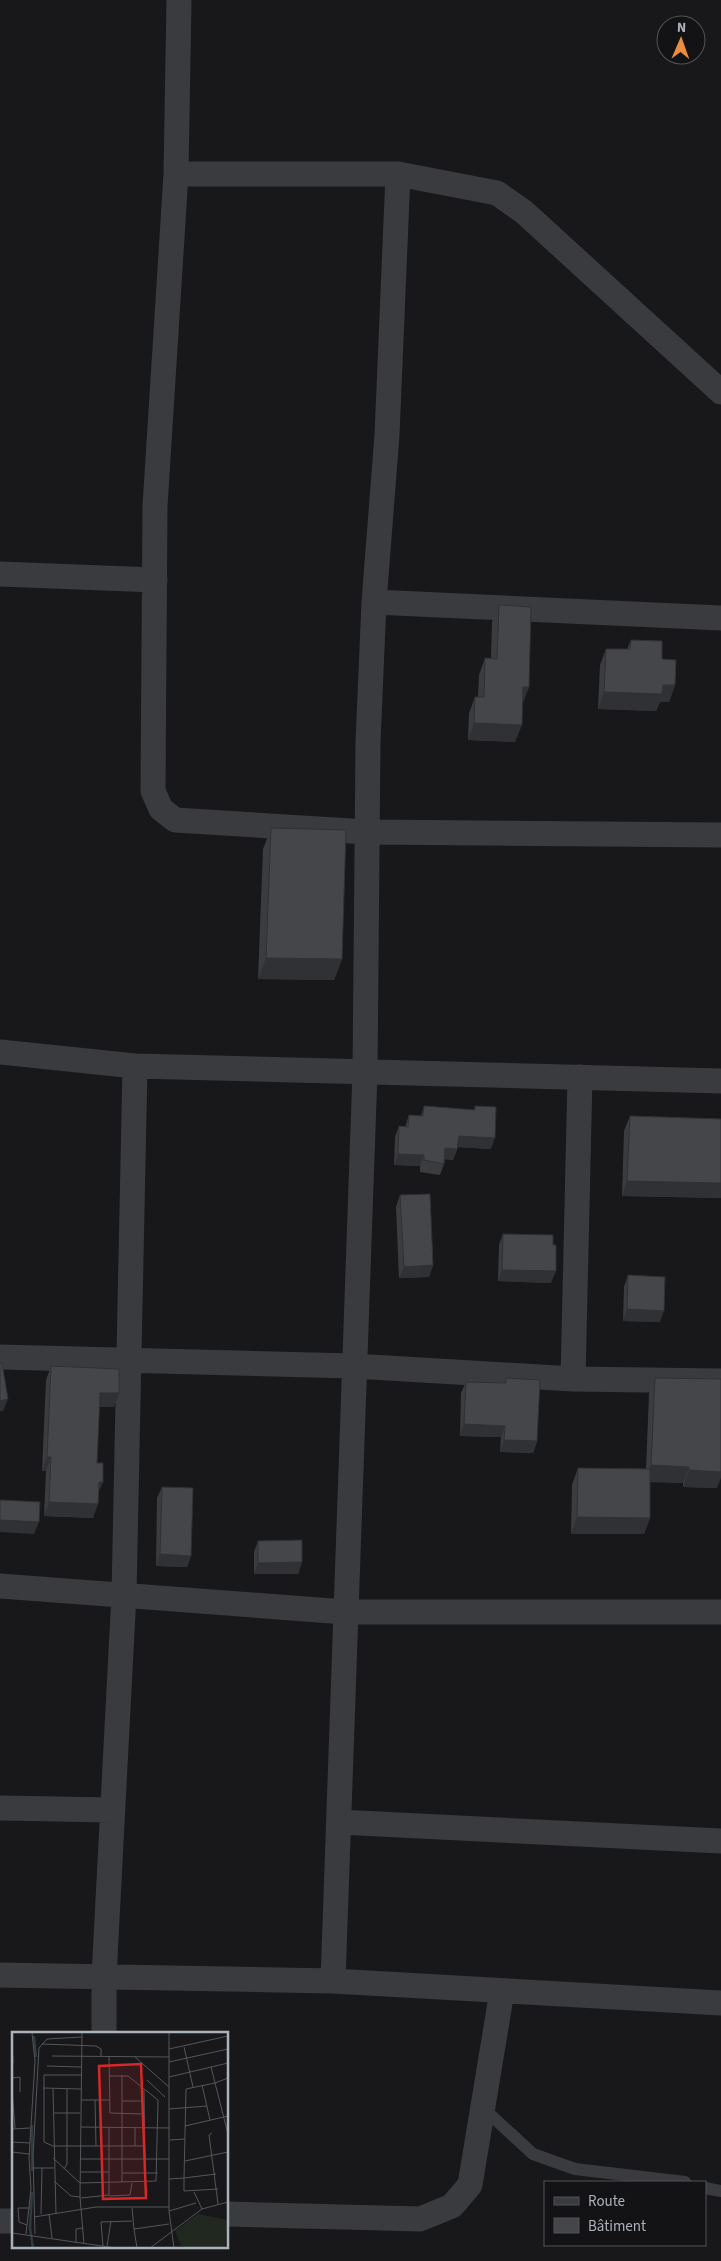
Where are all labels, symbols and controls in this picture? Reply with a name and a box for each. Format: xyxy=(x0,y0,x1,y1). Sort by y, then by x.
north arrow xyxy=(656,15,706,65)
text: N xyxy=(676,18,686,38)
inset map xyxy=(12,2032,229,2248)
legend xyxy=(544,2181,706,2246)
text: Route xyxy=(588,2191,625,2212)
text: Bâtiment xyxy=(588,2216,646,2237)

